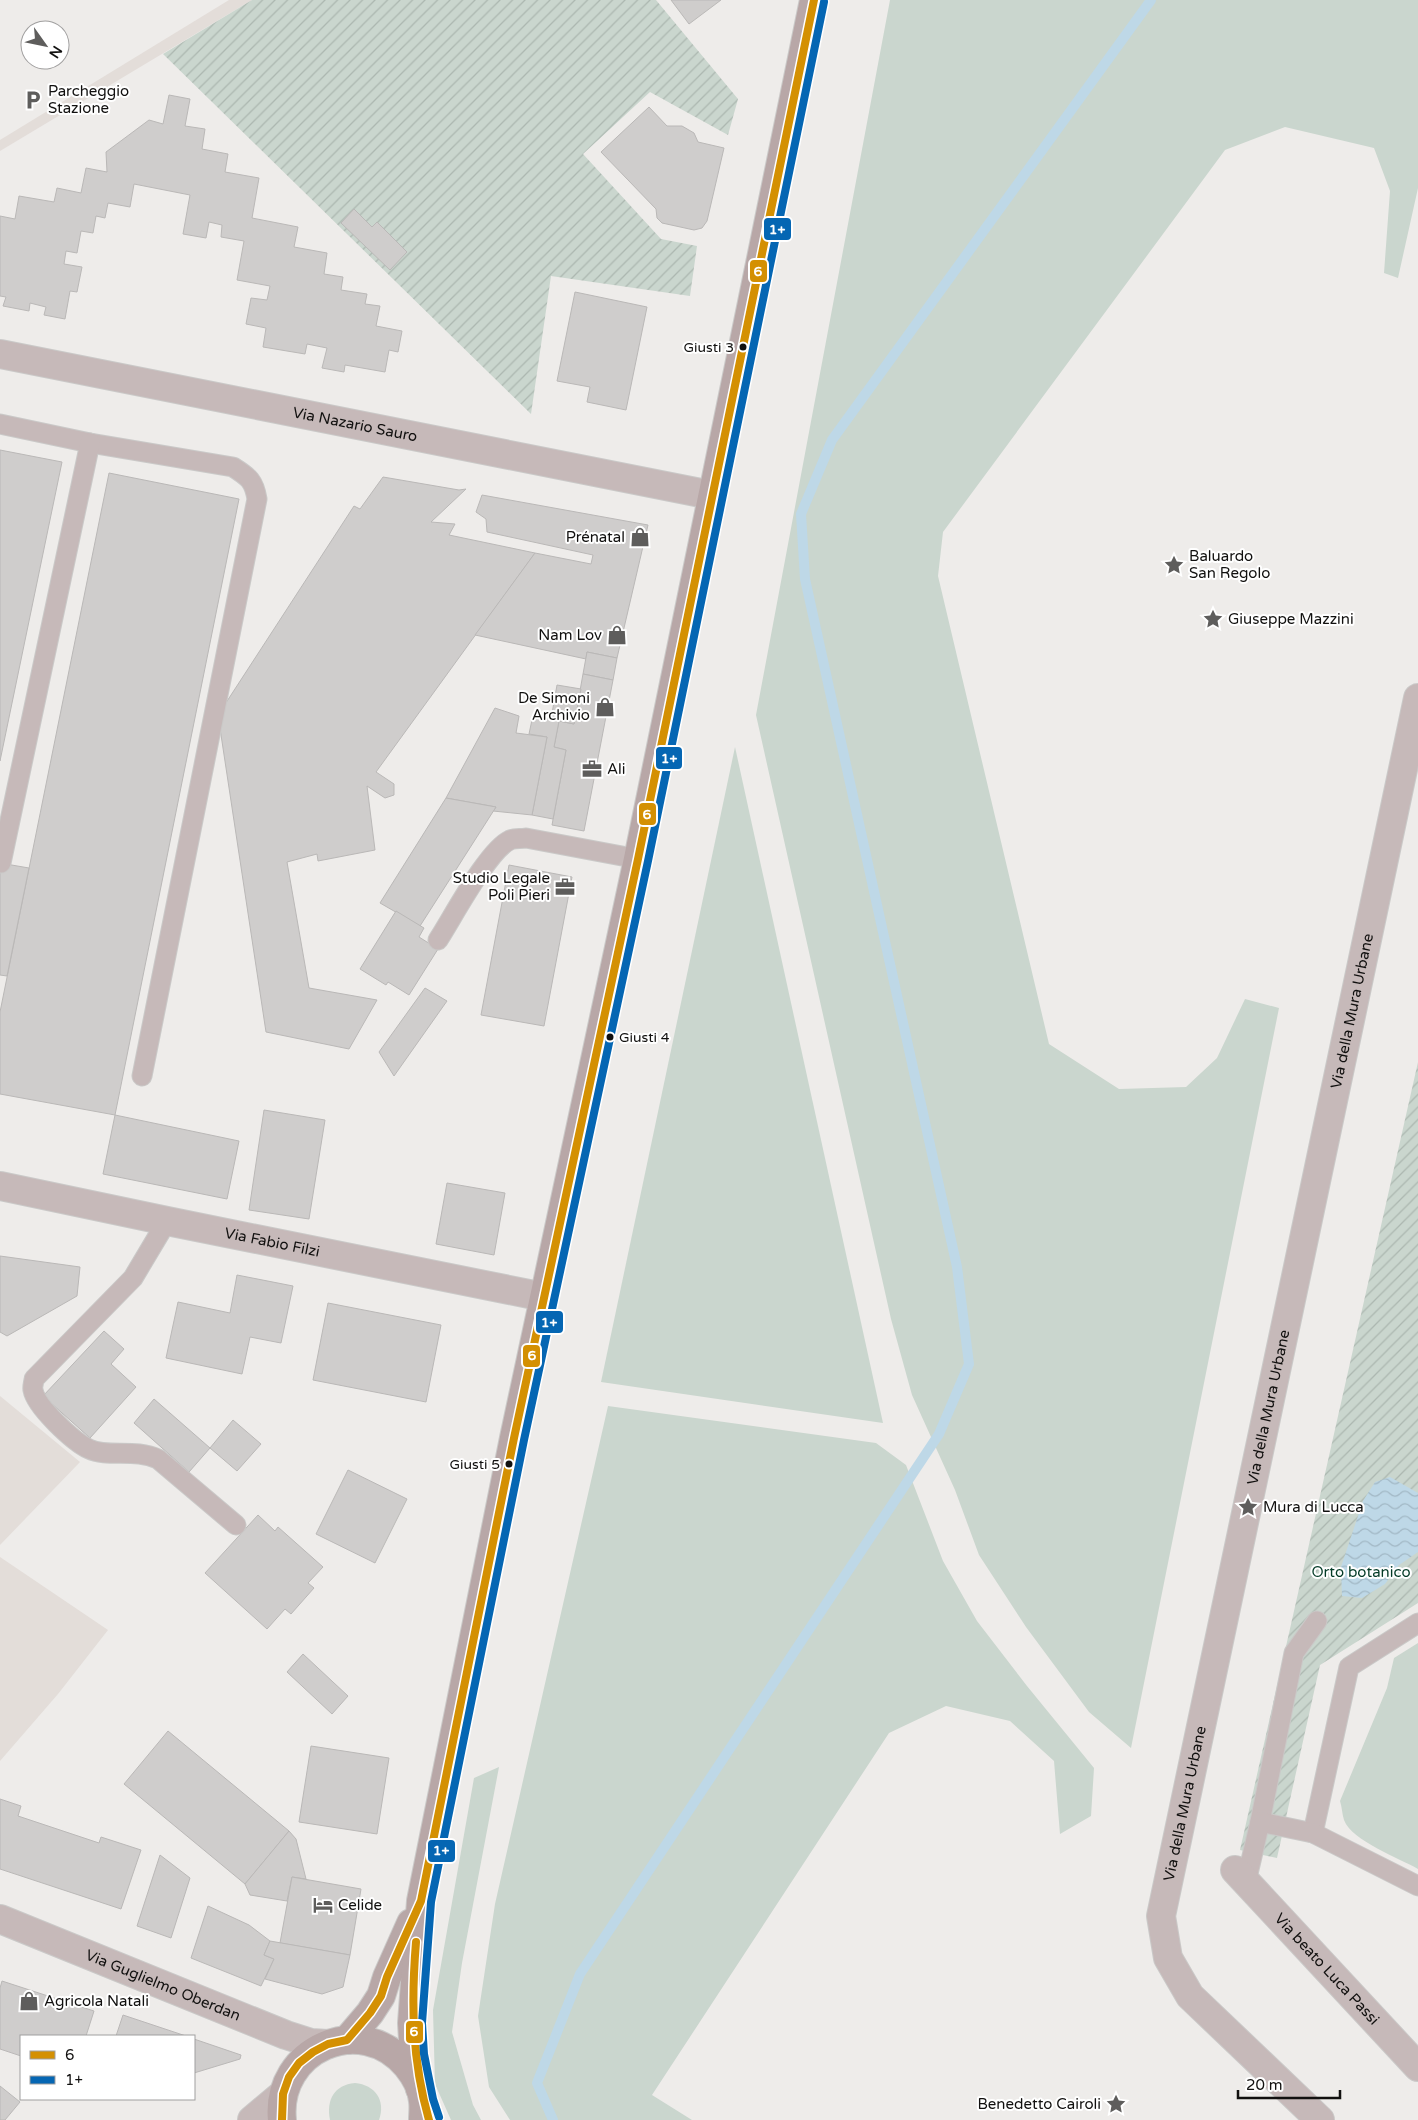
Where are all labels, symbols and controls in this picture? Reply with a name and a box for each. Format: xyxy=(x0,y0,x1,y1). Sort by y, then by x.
north arrow xyxy=(20,20,70,70)
text: N xyxy=(45,42,66,61)
place label: Parcheggio Stazione xyxy=(48,82,129,117)
parking icon: Parcheggio Stazione xyxy=(22,89,44,111)
line badge: 1+ xyxy=(763,217,792,241)
text: 1+ xyxy=(769,221,785,238)
line badge: 6 xyxy=(749,259,768,283)
text: 6 xyxy=(754,263,763,280)
place label: Giusti 3 xyxy=(683,339,734,356)
marker: Giusti 3 xyxy=(738,342,748,352)
street label: Via Nazario Sauro xyxy=(291,403,419,446)
shop icon: Prénatal xyxy=(629,526,651,548)
place label: Prénatal xyxy=(566,528,625,546)
place label: Baluardo San Regolo xyxy=(1189,547,1270,582)
place icon: Baluardo San Regolo xyxy=(1163,554,1185,576)
place icon: Giuseppe Mazzini xyxy=(1202,608,1224,630)
place label: Giuseppe Mazzini xyxy=(1228,610,1354,628)
shop icon: Nam Lov xyxy=(606,624,628,646)
place label: Nam Lov xyxy=(538,626,602,644)
place label: De Simoni Archivio xyxy=(518,689,590,724)
shop icon: De Simoni Archivio xyxy=(594,696,616,718)
line badge: 1+ xyxy=(655,746,683,770)
text: 1+ xyxy=(661,750,677,767)
office icon: Ali xyxy=(581,758,603,780)
place label: Ali xyxy=(607,760,626,778)
line badge: 6 xyxy=(638,802,657,826)
text: 6 xyxy=(643,806,652,823)
place label: Studio Legale Poli Pieri xyxy=(453,869,550,904)
office icon: Studio Legale Poli Pieri xyxy=(554,876,576,898)
street label: Via della Mura Urbane xyxy=(1327,932,1377,1090)
place label: Giusti 4 xyxy=(619,1029,670,1046)
marker: Giusti 4 xyxy=(605,1032,615,1042)
street label: Via Fabio Filzi xyxy=(223,1224,321,1261)
line badge: 1+ xyxy=(535,1310,564,1334)
text: 1+ xyxy=(541,1314,557,1331)
street label: Via della Mura Urbane xyxy=(1243,1328,1293,1487)
line badge: 6 xyxy=(522,1344,541,1368)
text: 6 xyxy=(528,1347,537,1364)
place label: Giusti 5 xyxy=(449,1456,500,1473)
marker: Giusti 5 xyxy=(504,1459,514,1469)
place icon: Mura di Lucca xyxy=(1237,1496,1259,1518)
place label: Mura di Lucca xyxy=(1263,1498,1364,1516)
park label: Orto botanico xyxy=(1311,1563,1411,1581)
street label: Via della Mura Urbane xyxy=(1160,1724,1210,1883)
line badge: 1+ xyxy=(427,1839,456,1863)
text: 1+ xyxy=(433,1842,449,1859)
hotel icon: Celide xyxy=(312,1894,334,1916)
place label: Celide xyxy=(338,1896,382,1914)
street label: Via beato Luca Passi xyxy=(1271,1909,1383,2028)
street label: Via Guglielmo Oberdan xyxy=(83,1946,243,2025)
shop icon: Agricola Natali xyxy=(18,1990,40,2012)
place label: Agricola Natali xyxy=(44,1992,149,2010)
line badge: 6 xyxy=(405,2020,424,2044)
text: 6 xyxy=(410,2023,419,2040)
legend xyxy=(20,2035,195,2100)
text: 6 xyxy=(65,2046,74,2064)
scale bar xyxy=(1238,2068,1340,2100)
text: 1+ xyxy=(65,2071,83,2089)
text: 20 m xyxy=(1246,2076,1283,2094)
place icon: Benedetto Cairoli xyxy=(1105,2093,1127,2115)
place label: Benedetto Cairoli xyxy=(978,2095,1101,2113)

